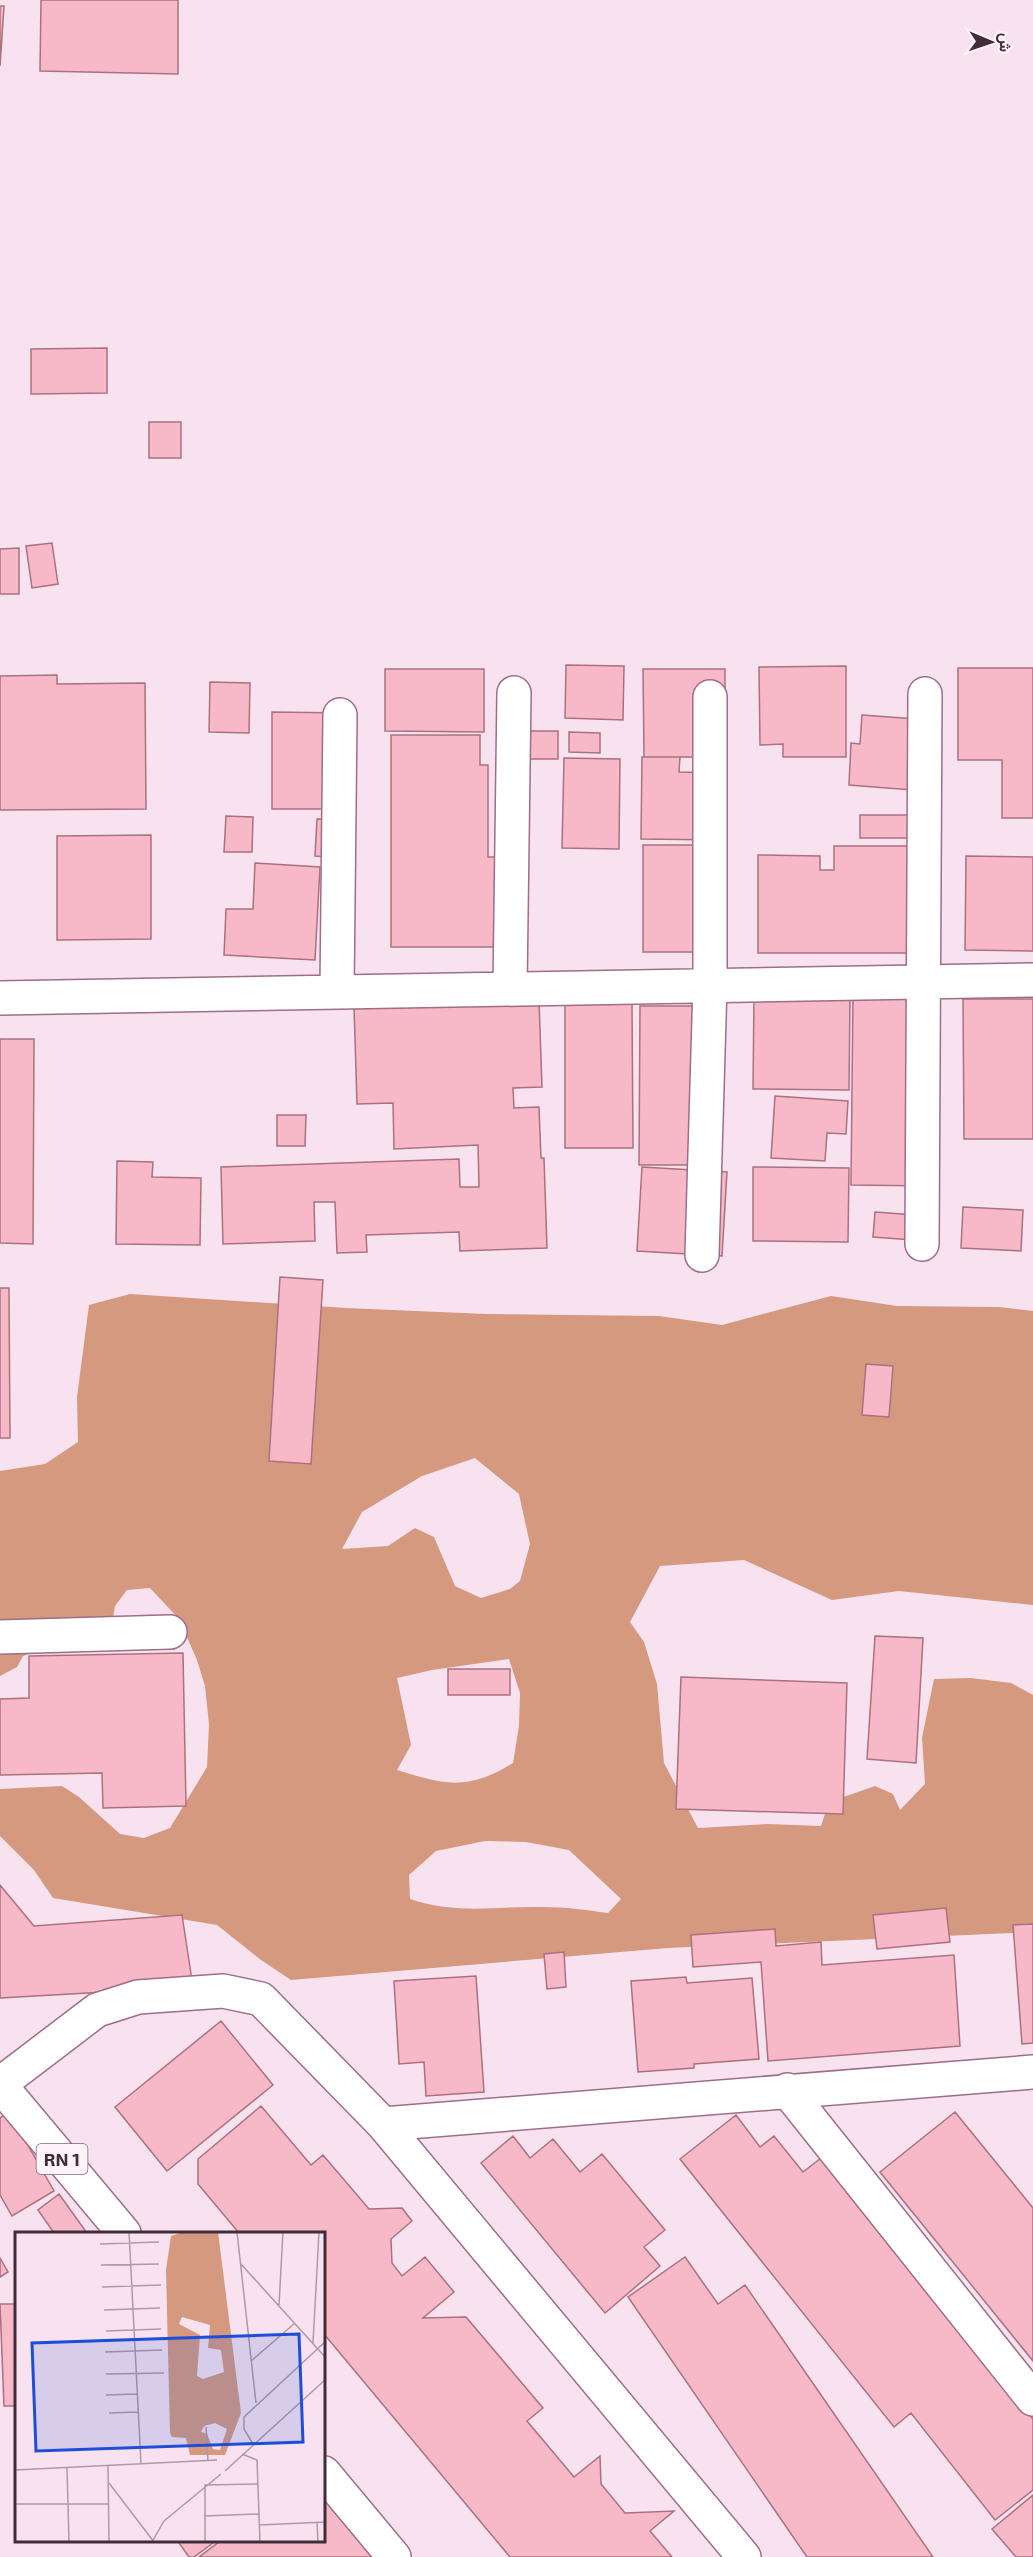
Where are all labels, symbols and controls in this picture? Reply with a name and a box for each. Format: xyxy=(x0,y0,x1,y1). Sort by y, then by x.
north arrow xyxy=(961,12,1021,72)
text: ش xyxy=(996,33,1016,52)
road number: RN 1 xyxy=(36,2144,88,2174)
inset map xyxy=(15,2232,326,2542)

